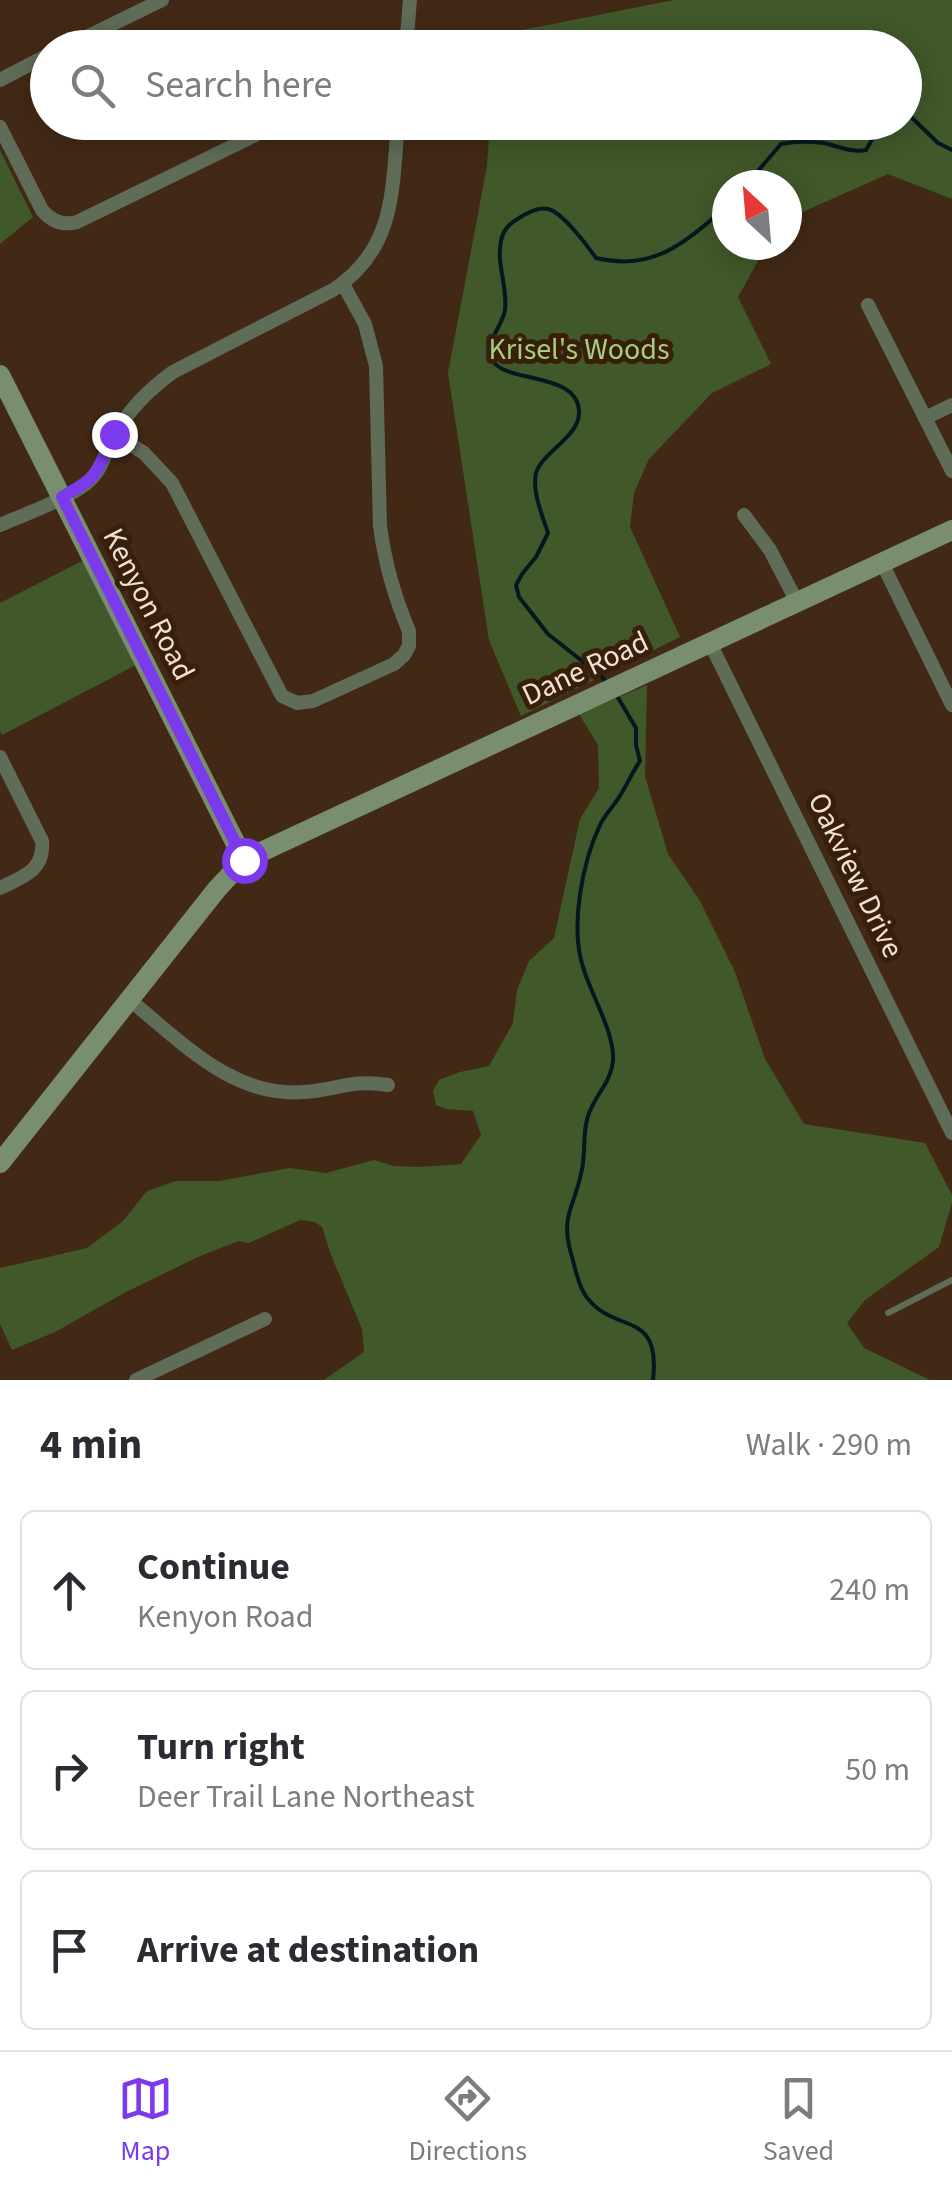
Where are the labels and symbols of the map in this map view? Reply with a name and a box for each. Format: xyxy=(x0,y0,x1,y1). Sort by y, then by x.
north arrow xyxy=(712,170,802,260)
park label: Krisel's Woods xyxy=(488,328,670,371)
route end xyxy=(92,412,138,458)
street label: Kenyon Road xyxy=(92,521,205,688)
street label: Dane Road xyxy=(515,620,656,717)
street label: Oakview Drive xyxy=(797,785,914,965)
route start xyxy=(222,838,268,884)

